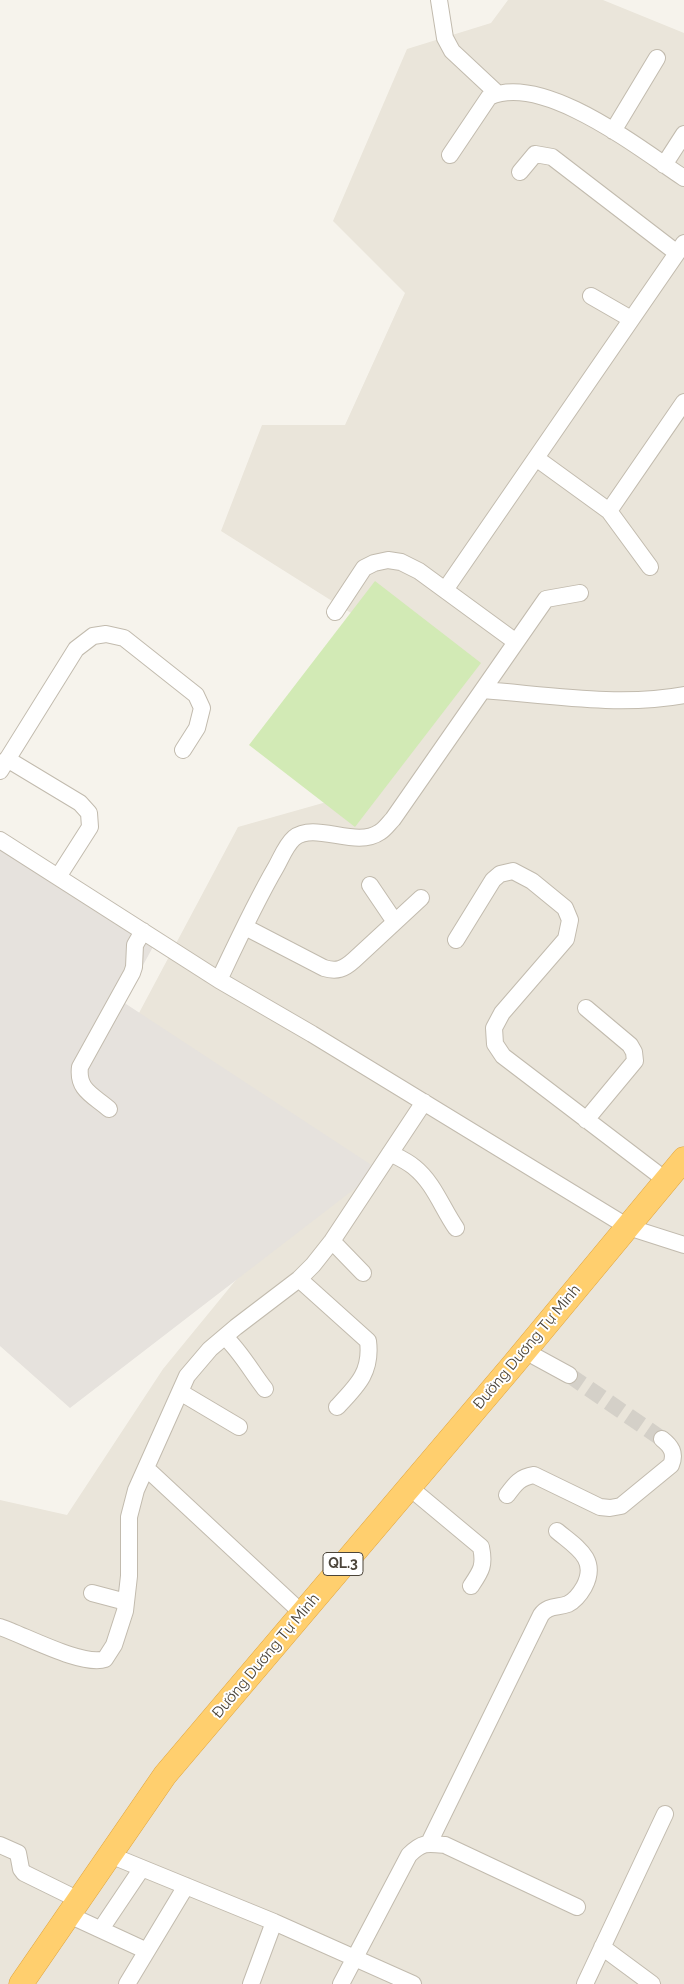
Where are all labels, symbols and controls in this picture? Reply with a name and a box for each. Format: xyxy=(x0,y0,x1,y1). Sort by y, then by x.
street label: Đường Dương Tự Minh xyxy=(470,1281,584,1413)
road number: QL.3 xyxy=(323,1552,363,1576)
street label: Đường Dương Tự Minh xyxy=(209,1590,323,1722)

